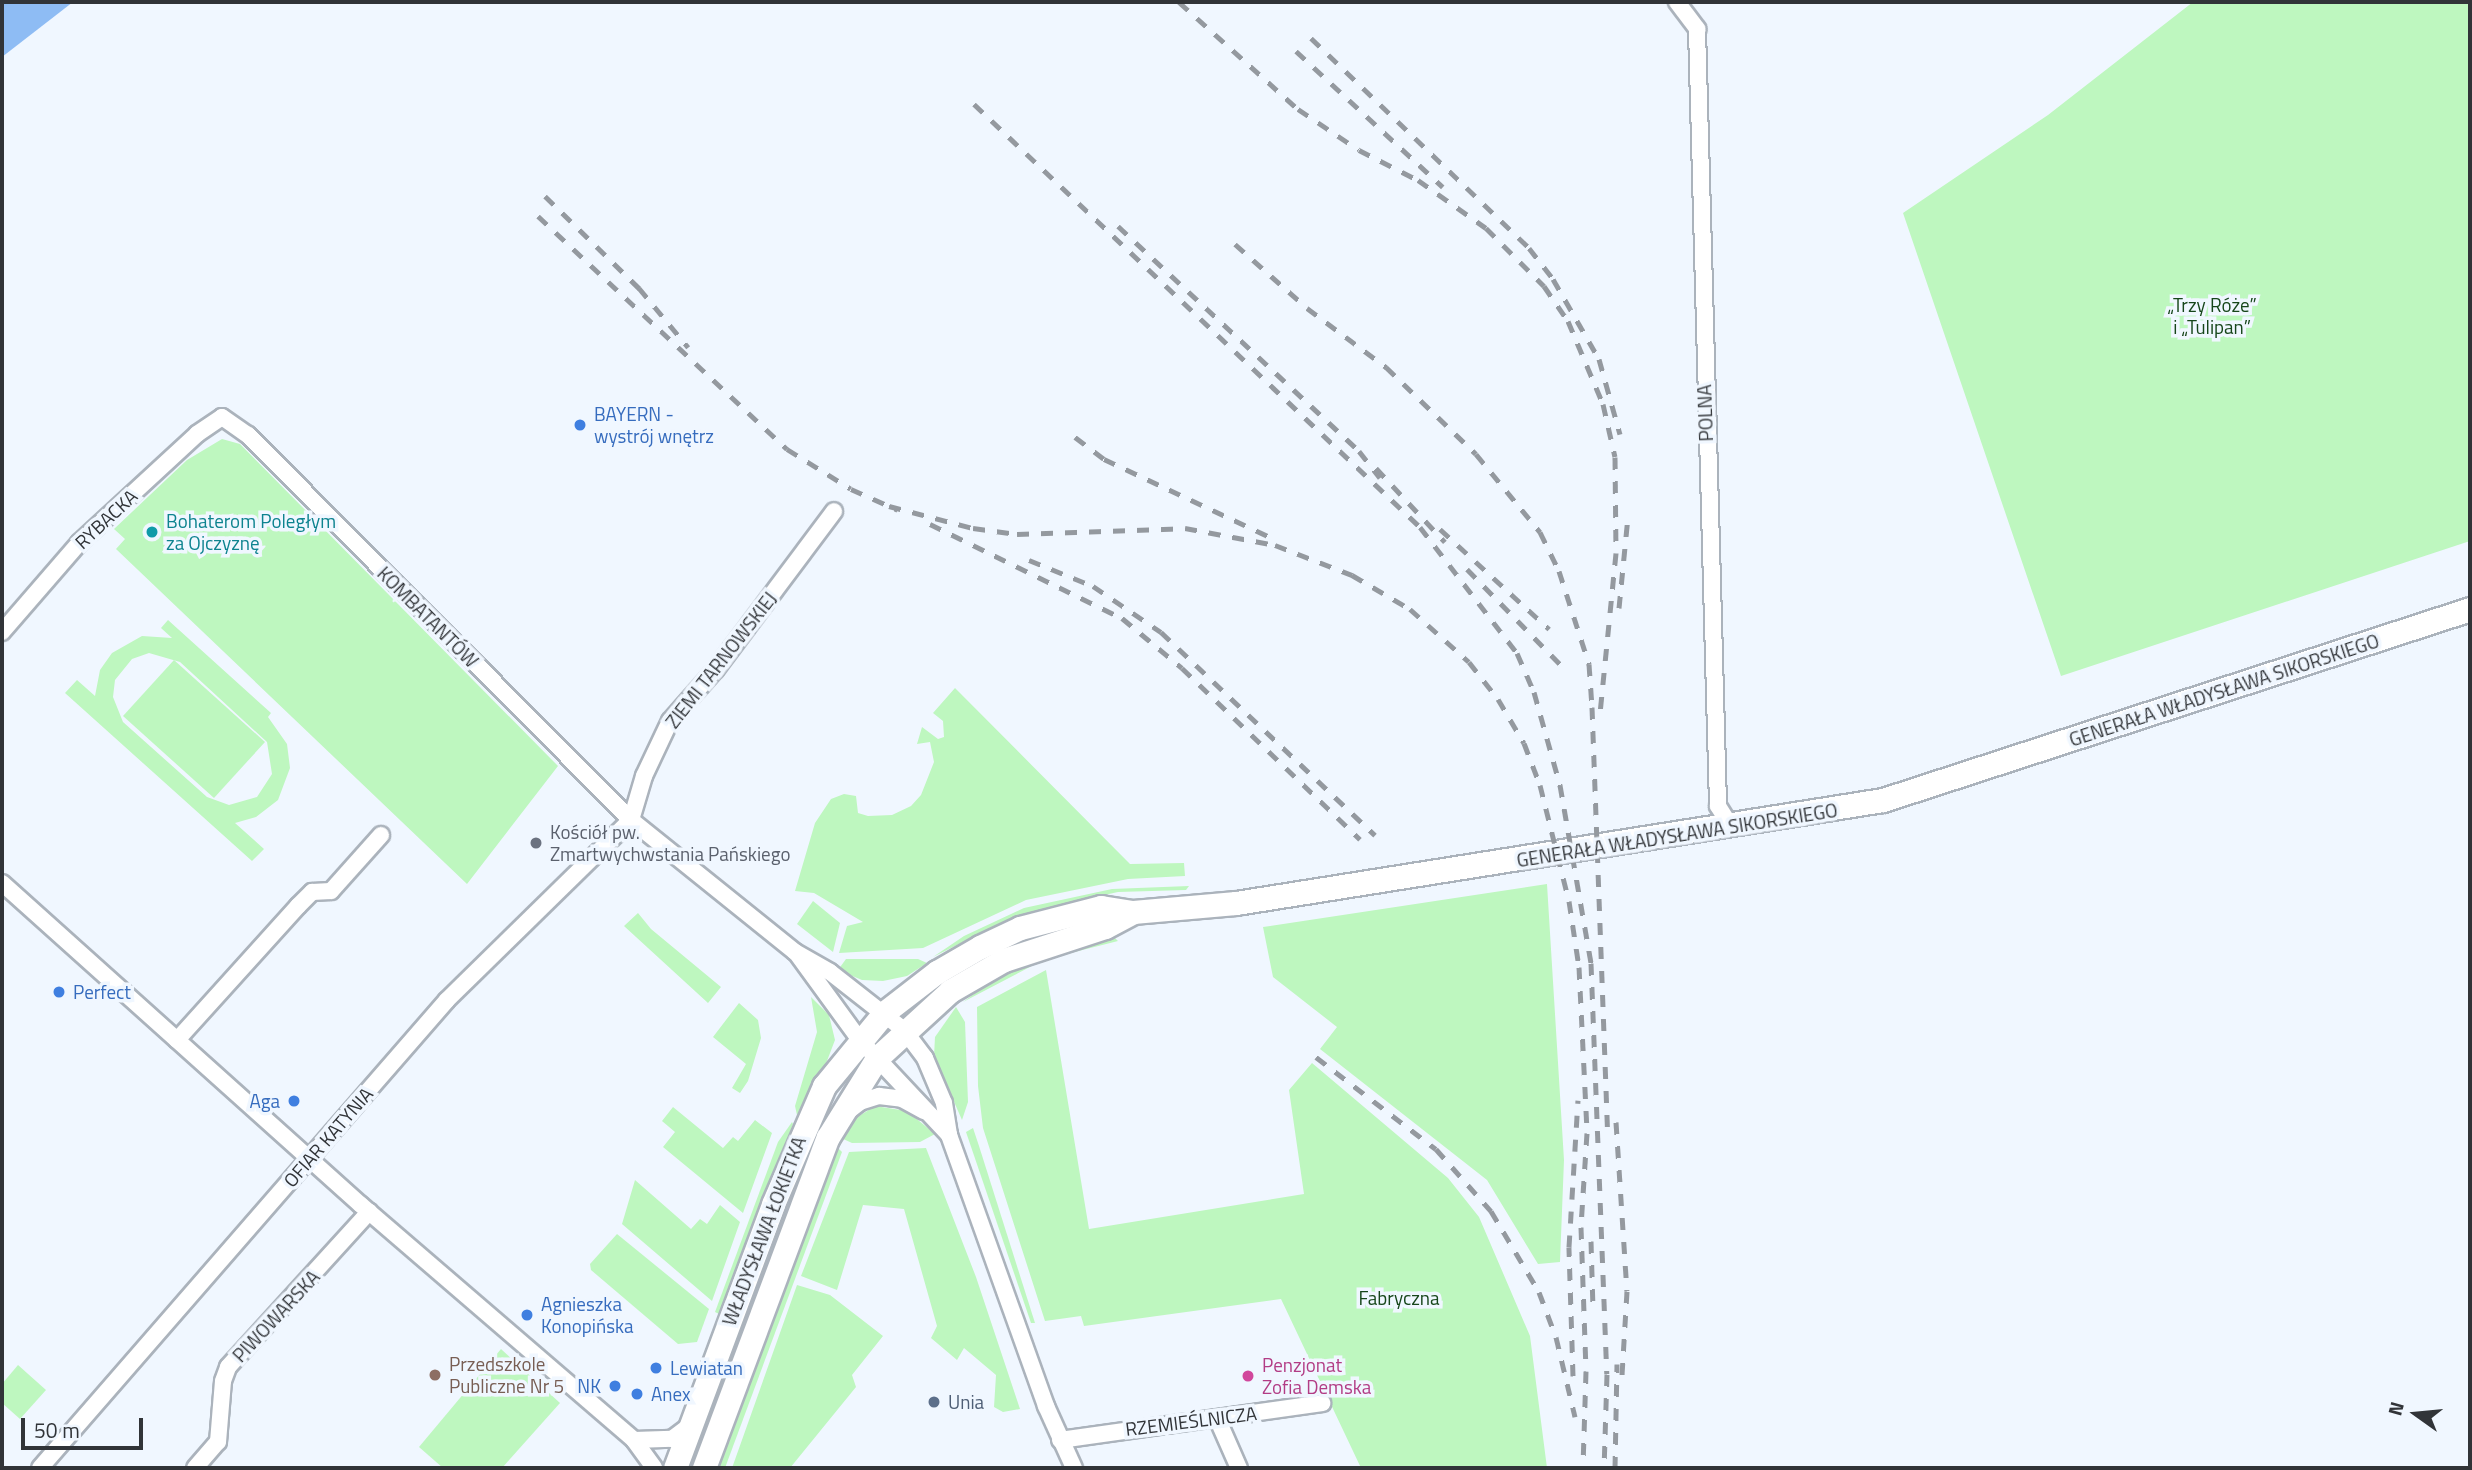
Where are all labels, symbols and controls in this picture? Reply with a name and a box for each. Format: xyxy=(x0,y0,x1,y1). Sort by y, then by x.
park label: „Trzy Róże” i „Tulipan” xyxy=(2167,294,2257,338)
street label: POLNA xyxy=(1693,384,1717,442)
place label: BAYERN - wystrój wnętrz xyxy=(594,403,714,447)
marker: BAYERN - wystrój wnętrz xyxy=(572,417,588,433)
street label: RYBACKA xyxy=(70,485,142,553)
place label: Bohaterom Poległym za Ojczyznę xyxy=(166,510,336,554)
marker: Bohaterom Poległym za Ojczyznę xyxy=(144,524,160,540)
street label: KOMBATANTÓW xyxy=(373,562,483,672)
street label: ZIEMI TARNOWSKIEJ xyxy=(661,587,781,733)
street label: GENERAŁA WŁADYSŁAWA SIKORSKIEGO xyxy=(2066,629,2382,751)
street label: GENERAŁA WŁADYSŁAWA SIKORSKIEGO xyxy=(1515,798,1839,872)
place label: Kościół pw. Zmartwychwstania Pańskiego xyxy=(550,821,790,865)
marker: Kościół pw. Zmartwychwstania Pańskiego xyxy=(528,835,544,851)
place label: Perfect xyxy=(73,981,131,1003)
marker: Perfect xyxy=(51,984,67,1000)
street label: OFIAR KATYNIA xyxy=(278,1082,378,1192)
place label: Aga xyxy=(250,1090,280,1112)
marker: Aga xyxy=(286,1093,302,1109)
street label: WŁADYSŁAWA ŁOKIETKA xyxy=(717,1133,811,1329)
street label: PIWOWARSKA xyxy=(228,1265,324,1367)
park label: Fabryczna xyxy=(1358,1287,1440,1309)
place label: Agnieszka Konopińska xyxy=(541,1293,634,1337)
marker: Agnieszka Konopińska xyxy=(519,1307,535,1323)
place label: Przedszkole Publiczne Nr 5 xyxy=(449,1353,564,1397)
place label: Penzjonat Zofia Demska xyxy=(1262,1354,1371,1398)
place label: Lewiatan xyxy=(670,1357,743,1379)
marker: Lewiatan xyxy=(648,1360,664,1376)
marker: Przedszkole Publiczne Nr 5 xyxy=(427,1367,443,1383)
marker: Penzjonat Zofia Demska xyxy=(1240,1368,1256,1384)
place label: NK xyxy=(577,1375,601,1397)
marker: NK xyxy=(607,1378,623,1394)
north arrow xyxy=(2381,1379,2451,1449)
place label: Anex xyxy=(651,1383,691,1405)
marker: Anex xyxy=(629,1386,645,1402)
place label: Unia xyxy=(948,1391,984,1413)
marker: Unia xyxy=(926,1394,942,1410)
text: N xyxy=(2380,1398,2411,1419)
street label: RZEMIEŚLNICZA xyxy=(1124,1402,1258,1440)
scale bar xyxy=(24,1404,147,1448)
text: 50 m xyxy=(34,1414,80,1446)

